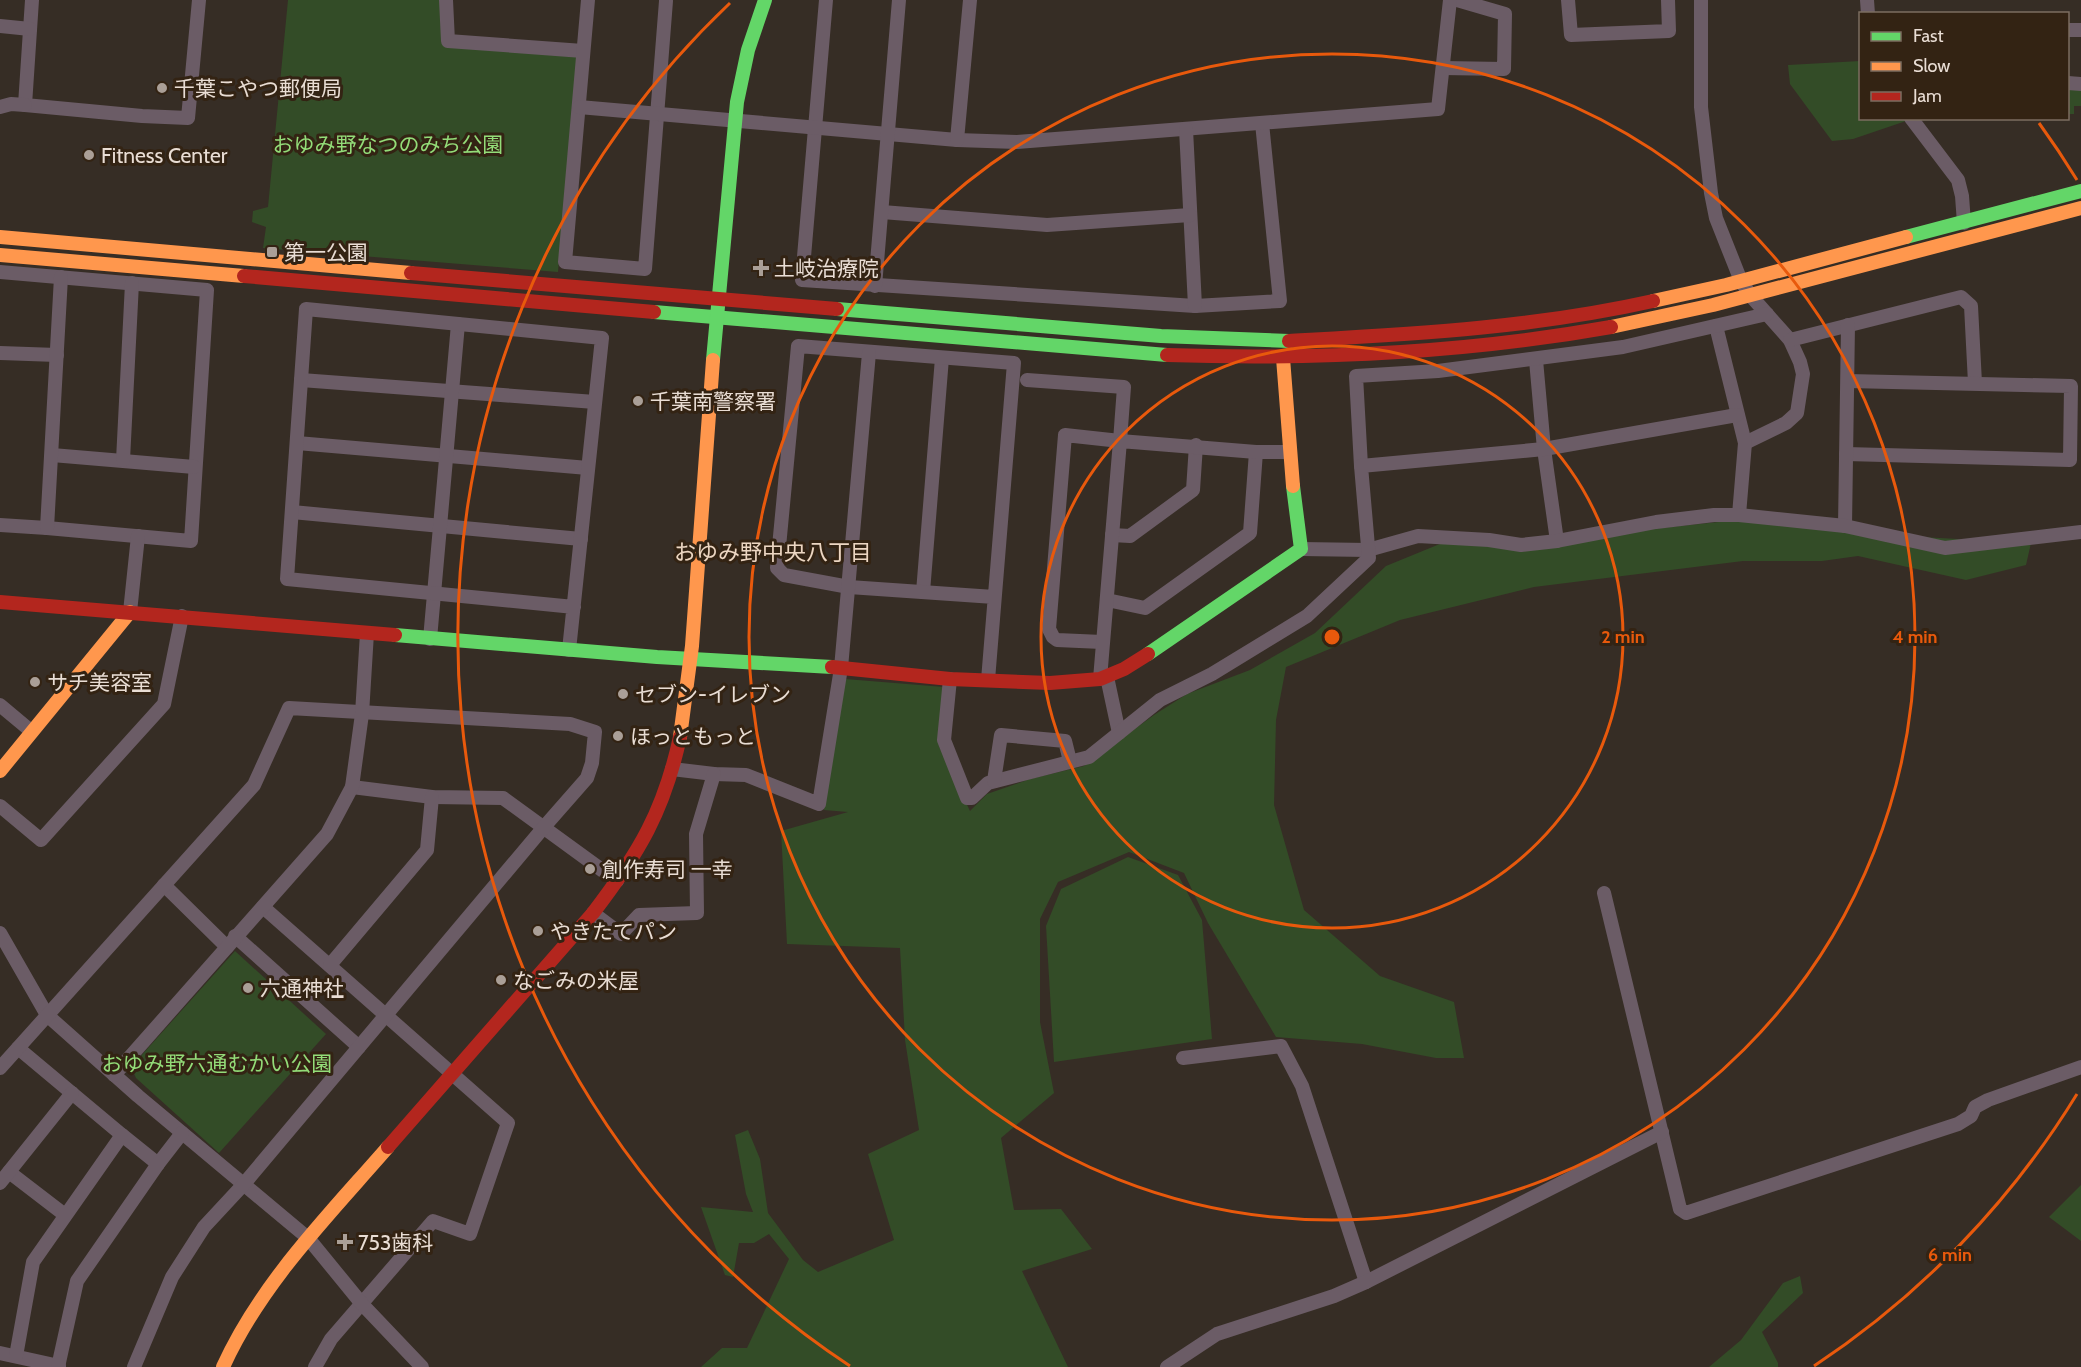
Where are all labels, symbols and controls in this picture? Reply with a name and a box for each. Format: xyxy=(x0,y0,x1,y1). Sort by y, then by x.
legend xyxy=(1859,12,2069,120)
text: Fast xyxy=(1913,25,1944,47)
text: Slow xyxy=(1913,55,1950,77)
place label: 千葉こやつ郵便局 xyxy=(174,76,342,101)
marker: 千葉こやつ郵便局 xyxy=(155,81,169,95)
text: Jam xyxy=(1912,85,1942,107)
park label: おゆみ野なつのみち公園 xyxy=(273,132,504,157)
place label: Fitness Center xyxy=(101,143,228,168)
marker: Fitness Center xyxy=(82,148,96,162)
place label: 第一公園 xyxy=(284,240,368,265)
marker: 第一公園 xyxy=(265,245,279,259)
place label: 土岐治療院 xyxy=(774,256,879,281)
marker: 土岐治療院 xyxy=(752,259,770,277)
place label: 千葉南警察署 xyxy=(650,389,776,414)
marker: 千葉南警察署 xyxy=(631,394,645,408)
district label: おゆみ野中央八丁目 xyxy=(674,539,872,566)
text: 2 min xyxy=(1601,626,1645,648)
text: 4 min xyxy=(1892,626,1938,648)
centre of rings xyxy=(1322,627,1342,647)
place label: サチ美容室 xyxy=(47,670,152,695)
marker: サチ美容室 xyxy=(28,675,42,689)
place label: セブン-イレブン xyxy=(635,682,791,707)
marker: セブン-イレブン xyxy=(616,687,630,701)
place label: ほっともっと xyxy=(630,724,756,749)
marker: ほっともっと xyxy=(611,729,625,743)
place label: 創作寿司 一幸 xyxy=(602,857,733,882)
marker: 創作寿司 一幸 xyxy=(583,862,597,876)
place label: やきたてパン xyxy=(550,919,677,944)
marker: やきたてパン xyxy=(531,924,545,938)
place label: なごみの米屋 xyxy=(513,968,639,993)
marker: なごみの米屋 xyxy=(494,973,508,987)
place label: 六通神社 xyxy=(260,976,344,1001)
marker: 六通神社 xyxy=(241,981,255,995)
park label: おゆみ野六通むかい公園 xyxy=(102,1051,333,1076)
place label: 753歯科 xyxy=(358,1230,433,1255)
marker: 753歯科 xyxy=(336,1233,354,1251)
text: 6 min xyxy=(1928,1244,1972,1266)

